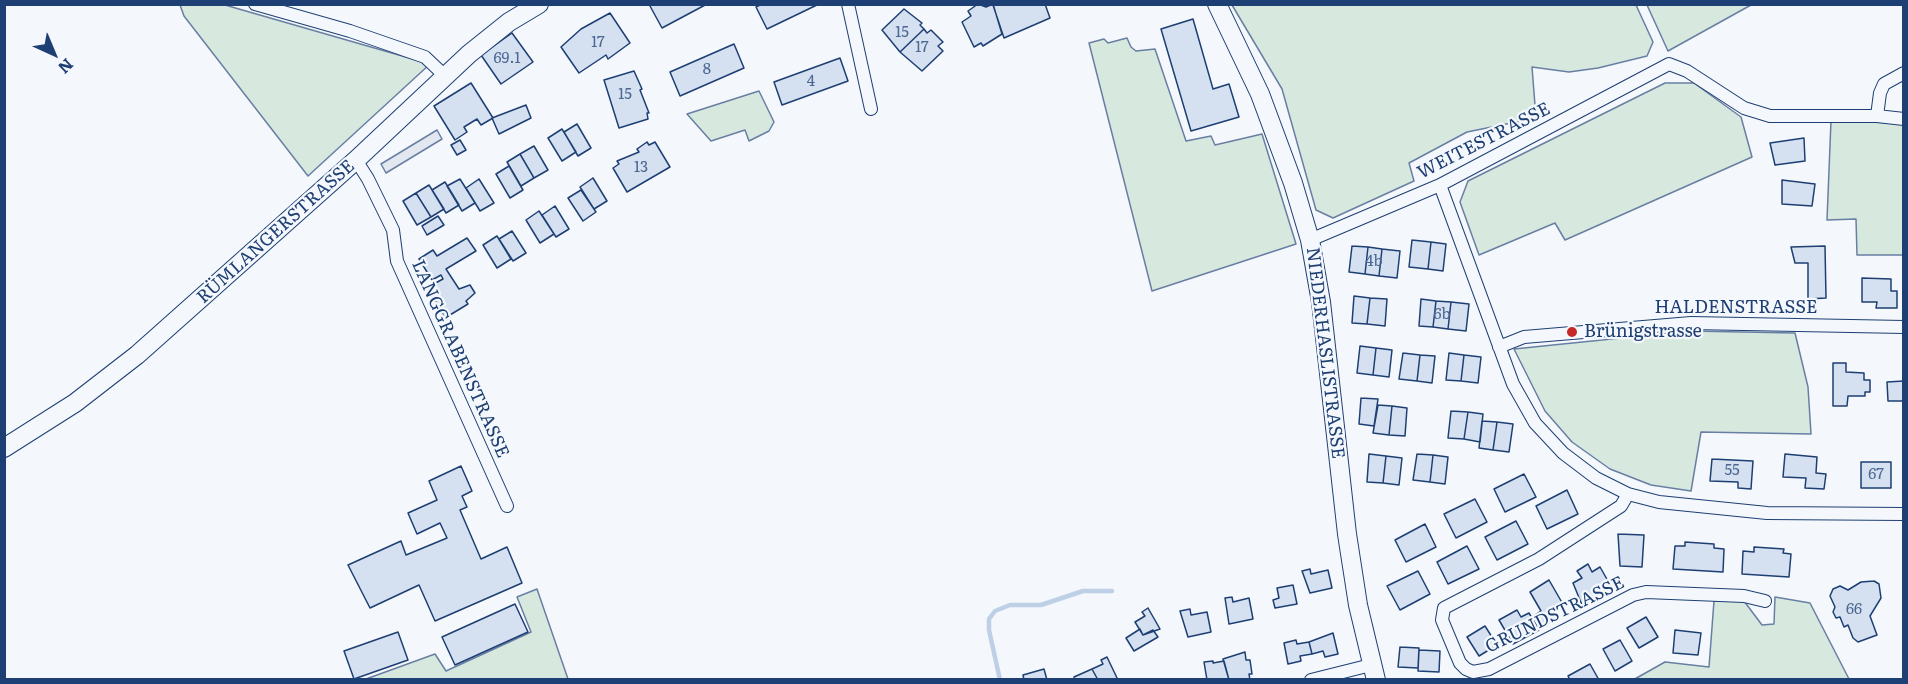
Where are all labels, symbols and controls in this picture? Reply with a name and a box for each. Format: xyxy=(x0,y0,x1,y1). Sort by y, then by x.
north arrow xyxy=(24,24,84,84)
house number: 15 xyxy=(895,24,909,42)
house number: 17 xyxy=(591,34,605,52)
house number: 17 xyxy=(915,39,929,57)
house number: 69.1 xyxy=(494,50,520,68)
text: N xyxy=(53,54,80,80)
house number: 8 xyxy=(703,61,711,79)
house number: 4 xyxy=(807,73,815,91)
house number: 15 xyxy=(618,86,632,104)
street label: WEITESTRASSE xyxy=(1414,98,1554,184)
street label: RÜMLANGERSTRASSE xyxy=(193,156,359,308)
house number: 13 xyxy=(634,159,648,177)
street label: NIEDERHASLISTRASSE xyxy=(1301,246,1349,460)
house number: 4b xyxy=(1365,253,1383,271)
street label: LANGGRABENSTRASSE xyxy=(407,257,513,461)
street label: HALDENSTRASSE xyxy=(1654,297,1818,319)
house number: 6b xyxy=(1433,306,1451,324)
place label: Brünigstrasse xyxy=(1584,321,1702,343)
marker: Brünigstrasse xyxy=(1565,325,1579,339)
house number: 55 xyxy=(1724,462,1740,480)
house number: 67 xyxy=(1868,466,1884,484)
street label: GRUNDSTRASSE xyxy=(1482,572,1628,658)
house number: 66 xyxy=(1846,601,1862,619)

